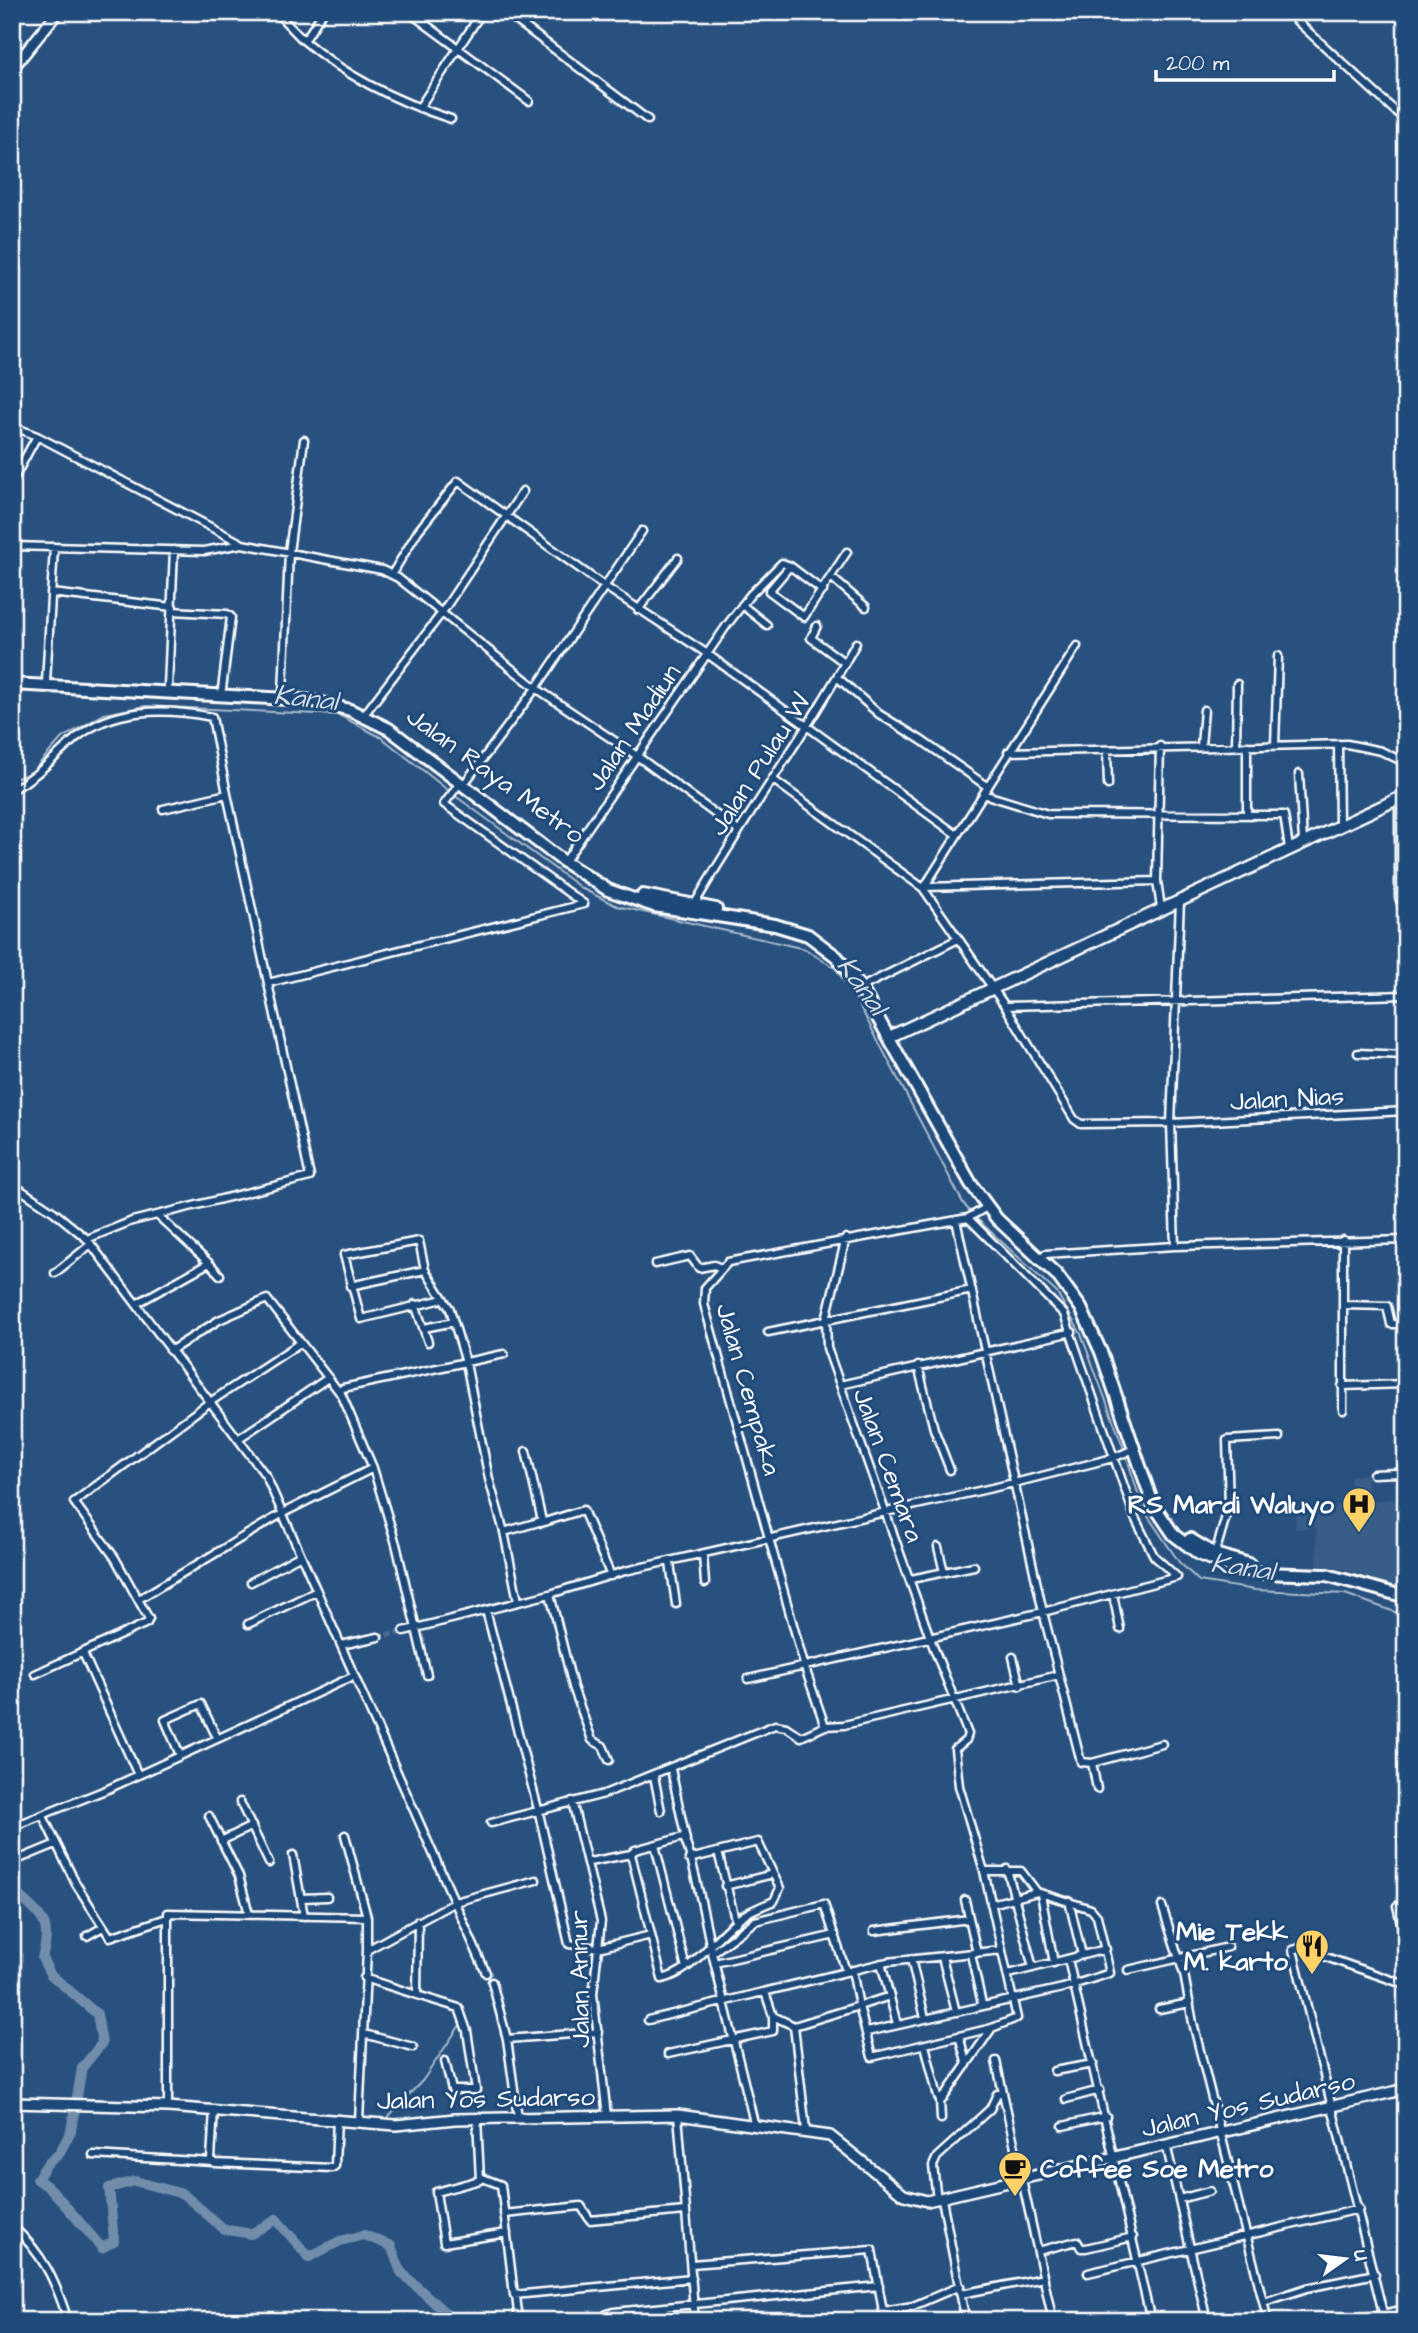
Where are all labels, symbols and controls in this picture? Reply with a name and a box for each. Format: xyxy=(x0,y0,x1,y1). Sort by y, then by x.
scale bar xyxy=(1156,38,1334,82)
text: 200 m xyxy=(1166,49,1230,78)
street label: Jalan Madiun xyxy=(578,657,690,798)
water label: Kanal xyxy=(272,676,343,722)
street label: Jalan Pulau W xyxy=(700,686,820,843)
street label: Jalan Raya Metro xyxy=(398,699,592,855)
water label: Kanal xyxy=(827,949,898,1026)
street label: Jalan Nias xyxy=(1229,1078,1345,1120)
street label: Jalan Cempaka xyxy=(706,1299,790,1479)
street label: Jalan Cemara xyxy=(844,1383,933,1547)
hospital icon: RS Mardi Waluyo xyxy=(1340,1485,1378,1534)
place label: RS Mardi Waluyo xyxy=(1128,1487,1334,1526)
water label: Kanal xyxy=(1208,1544,1281,1592)
street label: Jalan Annur xyxy=(561,1910,599,2048)
place label: Mie Tekk M. karto xyxy=(1176,1914,1289,1980)
restaurant icon: Mie Tekk M. karto xyxy=(1293,1927,1331,1976)
street label: Jalan Yos Sudarso xyxy=(1138,2063,1359,2147)
street label: Jalan Yos Sudarso xyxy=(377,2079,596,2119)
cafe icon: Coffee Soe Metro xyxy=(996,2149,1034,2198)
place label: Coffee Soe Metro xyxy=(1040,2151,1274,2187)
north arrow xyxy=(1310,2224,1380,2294)
text: U xyxy=(1346,2247,1375,2264)

